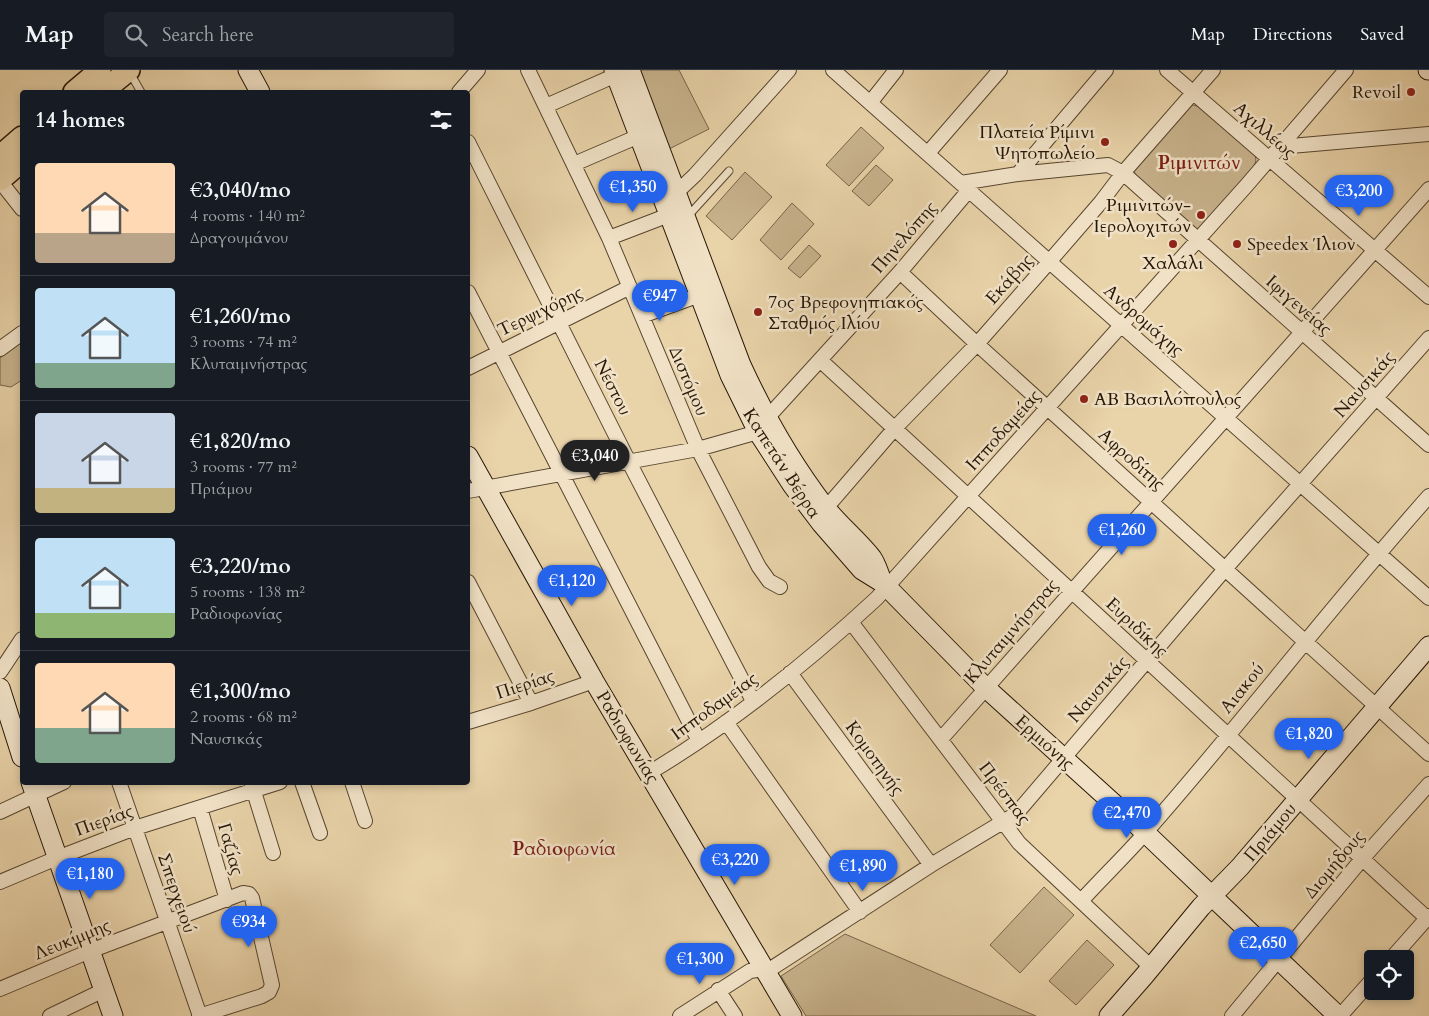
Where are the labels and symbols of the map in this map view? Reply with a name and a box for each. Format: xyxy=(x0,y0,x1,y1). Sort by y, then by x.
place label: Revoil xyxy=(1352,80,1401,105)
marker: Revoil xyxy=(1405,86,1417,98)
street label: Αχιλλέως xyxy=(1228,96,1302,165)
place label: Πλατεία Ρίμινι Ψητοπωλείο xyxy=(979,120,1095,166)
marker: Πλατεία Ρίμινι Ψητοπωλείο xyxy=(1099,136,1111,148)
district label: Ριμινιτών xyxy=(1158,150,1240,176)
pin: €1,350 xyxy=(592,170,674,213)
pin: €3,200 xyxy=(1318,174,1400,217)
place label: Ριμινιτών- Ιερολοχιτών xyxy=(1094,193,1191,239)
street label: Πηνελόπης xyxy=(866,196,943,279)
marker: Ριμινιτών- Ιερολοχιτών xyxy=(1195,209,1207,221)
place label: Speedex Ίλιον xyxy=(1247,232,1356,257)
marker: Χαλάλι xyxy=(1167,238,1179,250)
marker: Speedex Ίλιον xyxy=(1231,238,1243,250)
street label: Εκάβης xyxy=(980,248,1039,310)
place label: Χαλάλι xyxy=(1142,251,1204,276)
street label: Ιφιγενείας xyxy=(1260,270,1337,341)
street label: Ανδρομάχης xyxy=(1098,279,1189,362)
street label: Τερψιχόρης xyxy=(493,280,587,343)
pin: €947 xyxy=(630,280,690,322)
place label: 7ος Βρεφονηπιακός Σταθμός Ιλίου xyxy=(768,290,924,336)
marker: 7ος Βρεφονηπιακός Σταθμός Ιλίου xyxy=(752,306,764,318)
street label: Διστόμου xyxy=(663,342,714,420)
street label: Ναυσικάς xyxy=(1328,345,1401,423)
street label: Νέστου xyxy=(588,355,637,420)
street label: Ιπποδαμείας xyxy=(960,384,1047,476)
place label: ΑΒ Βασιλόπουλος xyxy=(1094,387,1242,412)
marker: ΑΒ Βασιλόπουλος xyxy=(1078,393,1090,405)
street label: Καπετάν Βέρρα xyxy=(737,403,827,523)
street label: Αφροδίτης xyxy=(1093,423,1171,496)
pin: €3,040 xyxy=(554,440,636,482)
pin: €1,260 xyxy=(1081,514,1163,556)
pin: €1,120 xyxy=(531,564,613,607)
street label: Κλυταιμνήστρας xyxy=(959,573,1064,689)
street label: Ευριδίκης xyxy=(1100,592,1174,663)
street label: Ναυσικάς xyxy=(1062,650,1135,728)
street label: Αιακού xyxy=(1214,658,1270,719)
street label: Πιερίας xyxy=(493,663,558,706)
street label: Ιπποδαμείας xyxy=(666,666,763,746)
street label: Ραδιοφωνίας xyxy=(590,686,665,789)
street label: Ερμιόνης xyxy=(1010,709,1080,776)
street label: Κομοτηνής xyxy=(839,716,910,801)
pin: €1,820 xyxy=(1268,718,1350,760)
street label: Πρέσπας xyxy=(973,757,1037,830)
pin: €2,470 xyxy=(1086,796,1168,839)
street label: Πριάμου xyxy=(1238,797,1302,867)
street label: Πιερίας xyxy=(72,798,137,843)
street label: Γαζίας xyxy=(211,820,250,878)
street label: Διομήδους xyxy=(1298,824,1371,904)
district label: Ραδιοφωνία xyxy=(512,836,616,862)
pin: €3,220 xyxy=(694,844,776,886)
street label: Σπερχειού xyxy=(151,850,202,936)
pin: €1,890 xyxy=(822,850,904,892)
pin: €1,180 xyxy=(49,858,131,900)
pin: €934 xyxy=(219,906,279,948)
street label: Λευκίμμης xyxy=(30,913,114,966)
pin: €2,650 xyxy=(1222,926,1304,969)
pin: €1,300 xyxy=(659,942,741,985)

